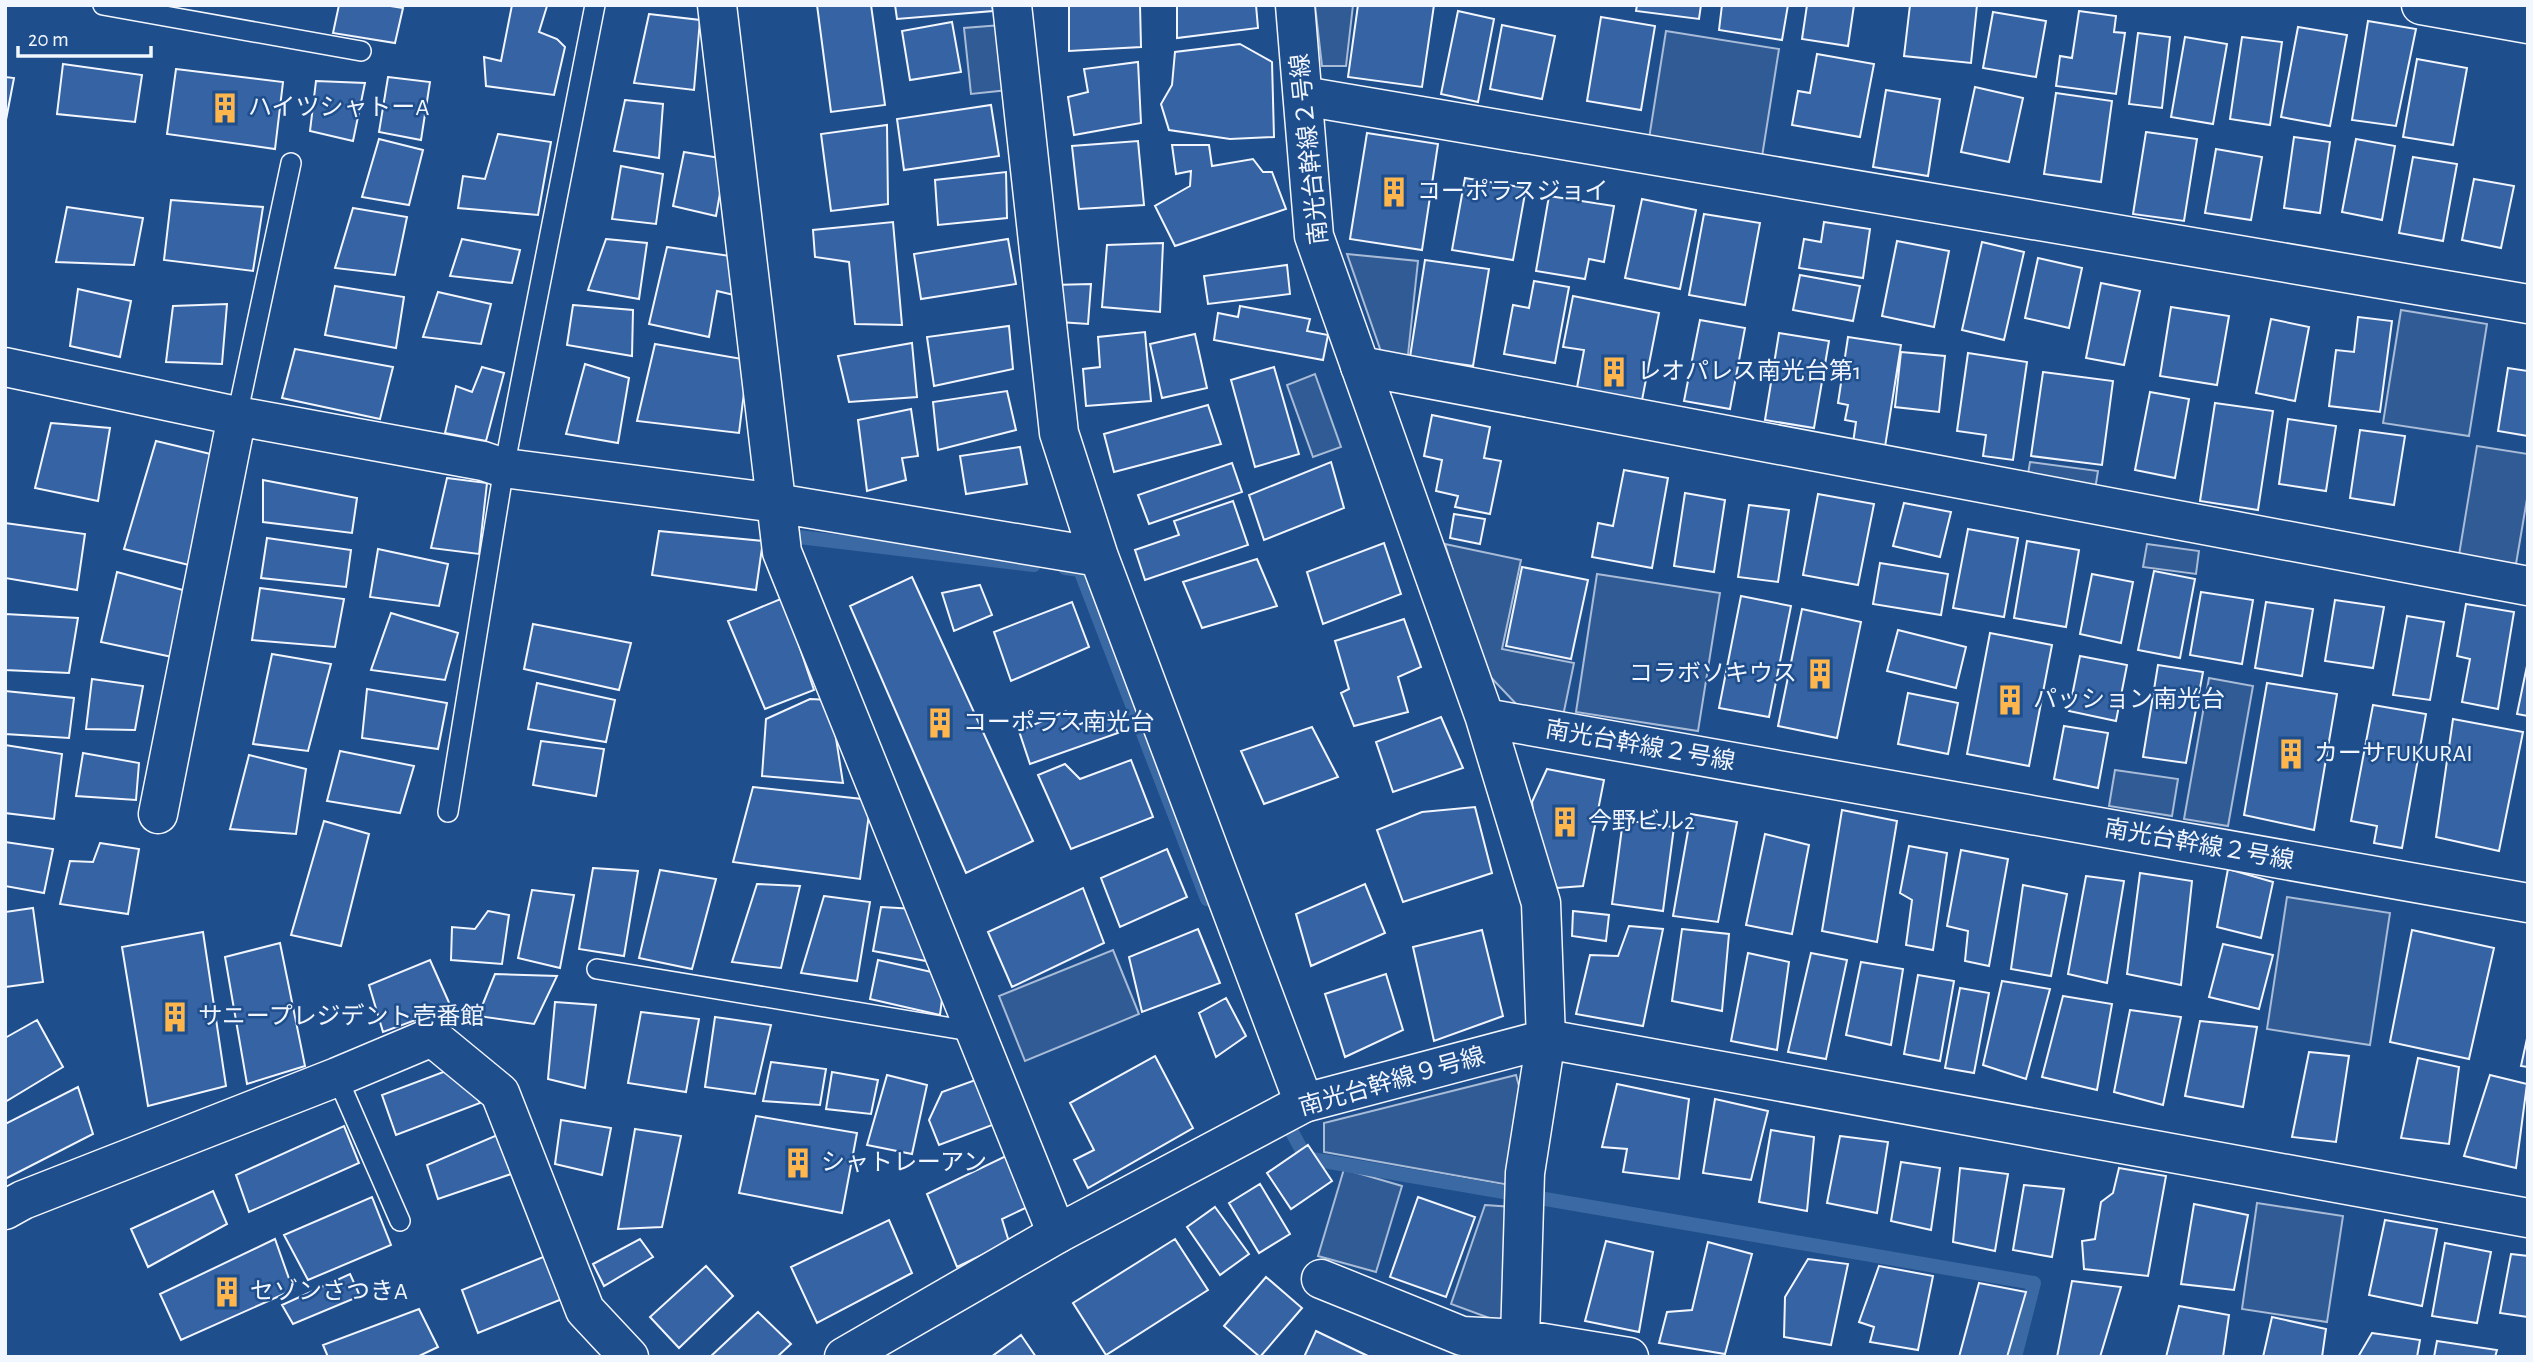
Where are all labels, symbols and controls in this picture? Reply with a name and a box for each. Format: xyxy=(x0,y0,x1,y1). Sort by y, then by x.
scale bar xyxy=(18,14,150,58)
text: 20 m xyxy=(28,29,69,50)
street label: 南光台幹線２号線 xyxy=(1286,52,1332,246)
building icon: ハイツシャトーA xyxy=(208,91,242,125)
place label: ハイツシャトーA xyxy=(248,96,430,120)
building icon: コーポラスジョイ xyxy=(1377,175,1411,209)
place label: コーポラスジョイ xyxy=(1417,178,1609,204)
building icon: レオパレス南光台第1 xyxy=(1597,355,1631,389)
place label: レオパレス南光台第1 xyxy=(1637,358,1861,384)
building icon: コラボソキウス xyxy=(1803,657,1837,691)
place label: コラボソキウス xyxy=(1629,661,1797,686)
building icon: パッション南光台 xyxy=(1993,683,2027,717)
place label: パッション南光台 xyxy=(2033,686,2225,712)
building icon: コーポラス南光台 xyxy=(923,706,957,740)
place label: コーポラス南光台 xyxy=(963,709,1155,735)
street label: 南光台幹線２号線 xyxy=(1543,716,1737,774)
building icon: カーサFUKURAI xyxy=(2274,737,2308,771)
place label: カーサFUKURAI xyxy=(2314,741,2473,766)
building icon: 今野ビル2 xyxy=(1548,805,1582,839)
place label: 今野ビル2 xyxy=(1588,808,1695,834)
street label: 南光台幹線２号線 xyxy=(2102,815,2296,873)
building icon: サニープレジデント壱番館 xyxy=(158,1000,192,1034)
place label: サニープレジデント壱番館 xyxy=(198,1003,485,1029)
street label: 南光台幹線９号線 xyxy=(1296,1042,1488,1120)
building icon: シャトレーアン xyxy=(781,1146,815,1180)
place label: シャトレーアン xyxy=(821,1151,987,1175)
building icon: セゾンさつきA xyxy=(210,1275,244,1309)
place label: セゾンさつきA xyxy=(250,1278,408,1304)

